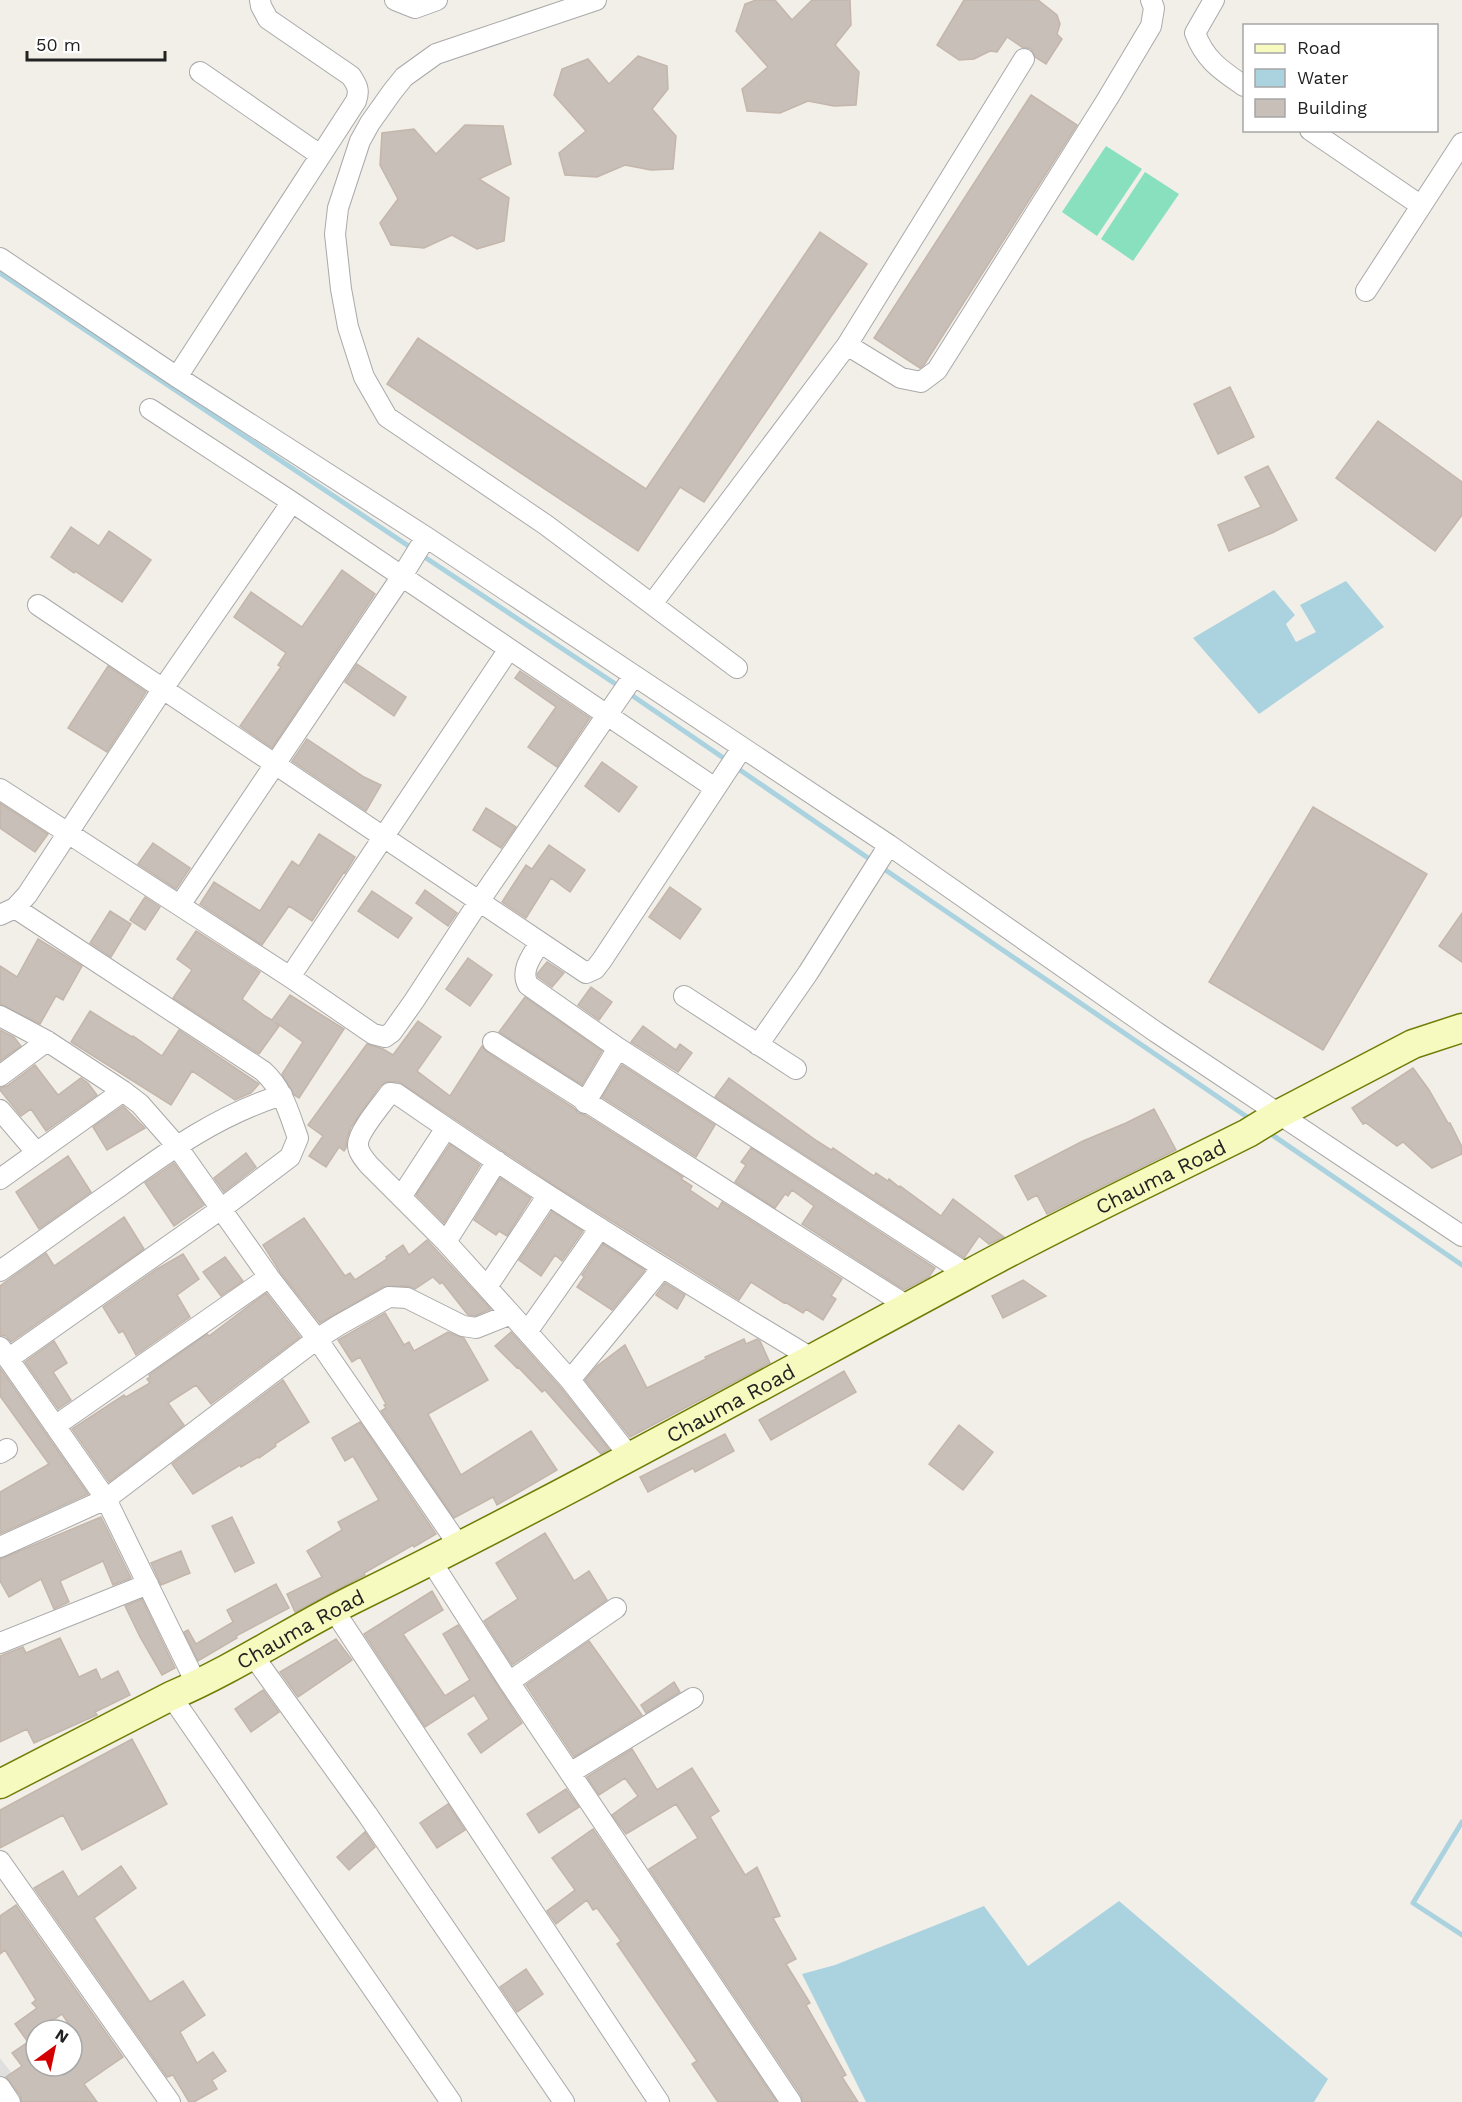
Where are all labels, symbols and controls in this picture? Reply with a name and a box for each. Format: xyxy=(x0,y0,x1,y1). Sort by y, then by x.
scale bar xyxy=(27,24,165,62)
legend xyxy=(1243,24,1438,132)
text: 50 m xyxy=(36,34,81,55)
text: Road xyxy=(1297,37,1341,58)
text: Water xyxy=(1297,67,1349,88)
text: Building xyxy=(1297,97,1367,118)
street label: Chauma Road xyxy=(1091,1134,1230,1219)
street label: Chauma Road xyxy=(662,1358,799,1448)
street label: Chauma Road xyxy=(232,1584,368,1674)
north arrow xyxy=(24,2018,84,2078)
text: N xyxy=(52,2025,72,2047)

